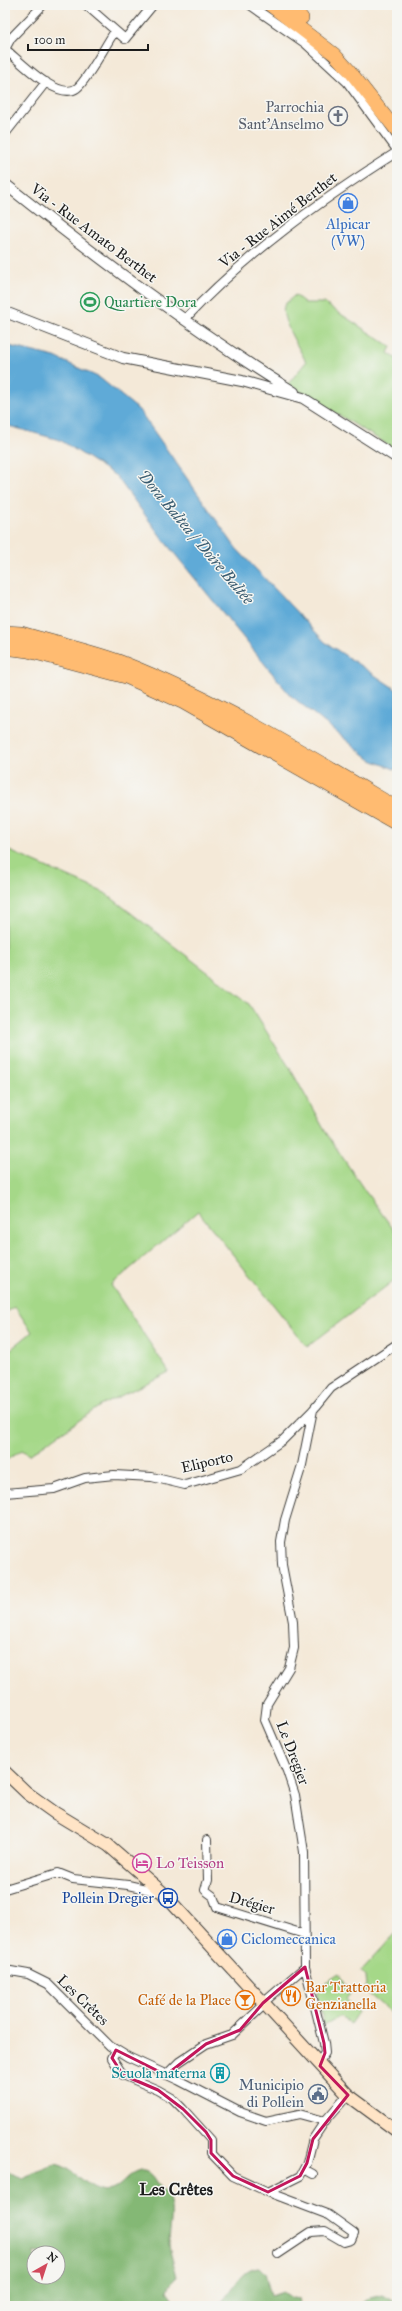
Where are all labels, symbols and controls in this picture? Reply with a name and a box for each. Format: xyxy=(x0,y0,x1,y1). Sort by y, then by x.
scale bar xyxy=(28,26,148,52)
text: 100 m xyxy=(34,33,65,47)
place label: Parrochia Sant’Anselmo xyxy=(238,98,325,133)
church icon: Parrochia Sant’Anselmo xyxy=(327,105,349,127)
street label: Via - Rue Aimé Berthet xyxy=(215,168,341,272)
street label: Via - Rue Amato Berthet xyxy=(26,179,161,287)
shop icon: Alpicar (VW) xyxy=(337,192,359,214)
place label: Alpicar (VW) xyxy=(325,215,370,251)
sports icon: Quartiere Dora xyxy=(79,291,101,313)
place label: Quartiere Dora xyxy=(104,293,197,311)
water label: Dora Baltea / Doire Baltée xyxy=(134,466,258,609)
street label: Eliporto xyxy=(179,1447,235,1477)
street label: Le Dregier xyxy=(273,1718,314,1788)
hotel icon: Lo Teisson xyxy=(131,1852,153,1874)
place label: Lo Teisson xyxy=(156,1854,224,1872)
bus stop icon: Pollein Dregier xyxy=(157,1887,179,1909)
street label: Drégier xyxy=(227,1888,277,1918)
place label: Pollein Dregier xyxy=(62,1889,154,1907)
shop icon: Ciclomeccanica xyxy=(216,1928,238,1950)
place label: Ciclomeccanica xyxy=(241,1930,337,1948)
street label: Les Crêtes xyxy=(53,1971,113,2029)
place label: Bar Trattoria Genzianella xyxy=(305,1978,387,2013)
restaurant icon: Bar Trattoria Genzianella xyxy=(280,1985,302,2007)
bar icon: Café de la Place xyxy=(234,1989,256,2011)
place label: Café de la Place xyxy=(138,1991,231,2009)
building icon: Scuola materna xyxy=(209,2062,231,2084)
place label: Scuola materna xyxy=(111,2064,207,2082)
place label: Municipio di Pollein xyxy=(239,2076,304,2111)
public building icon: Municipio di Pollein xyxy=(307,2083,329,2105)
district label: Les Crêtes xyxy=(139,2179,213,2200)
north arrow xyxy=(26,2245,66,2285)
text: N xyxy=(44,2250,60,2266)

